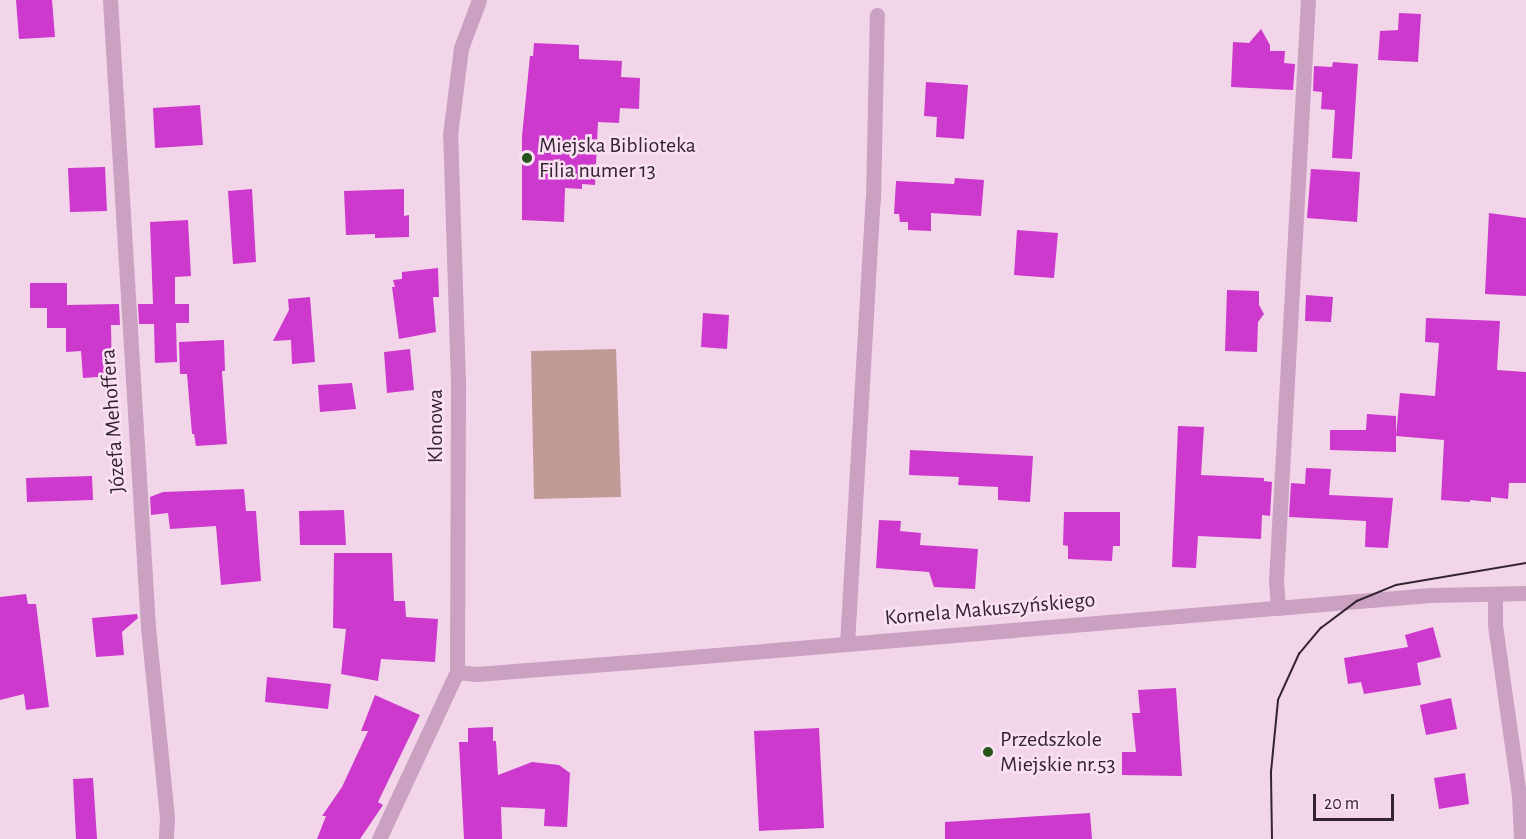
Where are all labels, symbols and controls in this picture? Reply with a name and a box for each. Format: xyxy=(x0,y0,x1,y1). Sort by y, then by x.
place label: Miejska Biblioteka Filia numer 13 xyxy=(539,132,696,184)
marker: Miejska Biblioteka Filia numer 13 xyxy=(520,151,534,165)
street label: Józefa Mehoffera xyxy=(95,348,131,494)
street label: Klonowa xyxy=(423,389,449,463)
street label: Kornela Makuszyńskiego xyxy=(884,587,1096,631)
place label: Przedszkole Miejskie nr.53 xyxy=(1000,726,1116,778)
marker: Przedszkole Miejskie nr.53 xyxy=(981,745,995,759)
scale bar xyxy=(1316,782,1397,820)
text: 20 m xyxy=(1324,795,1359,813)

